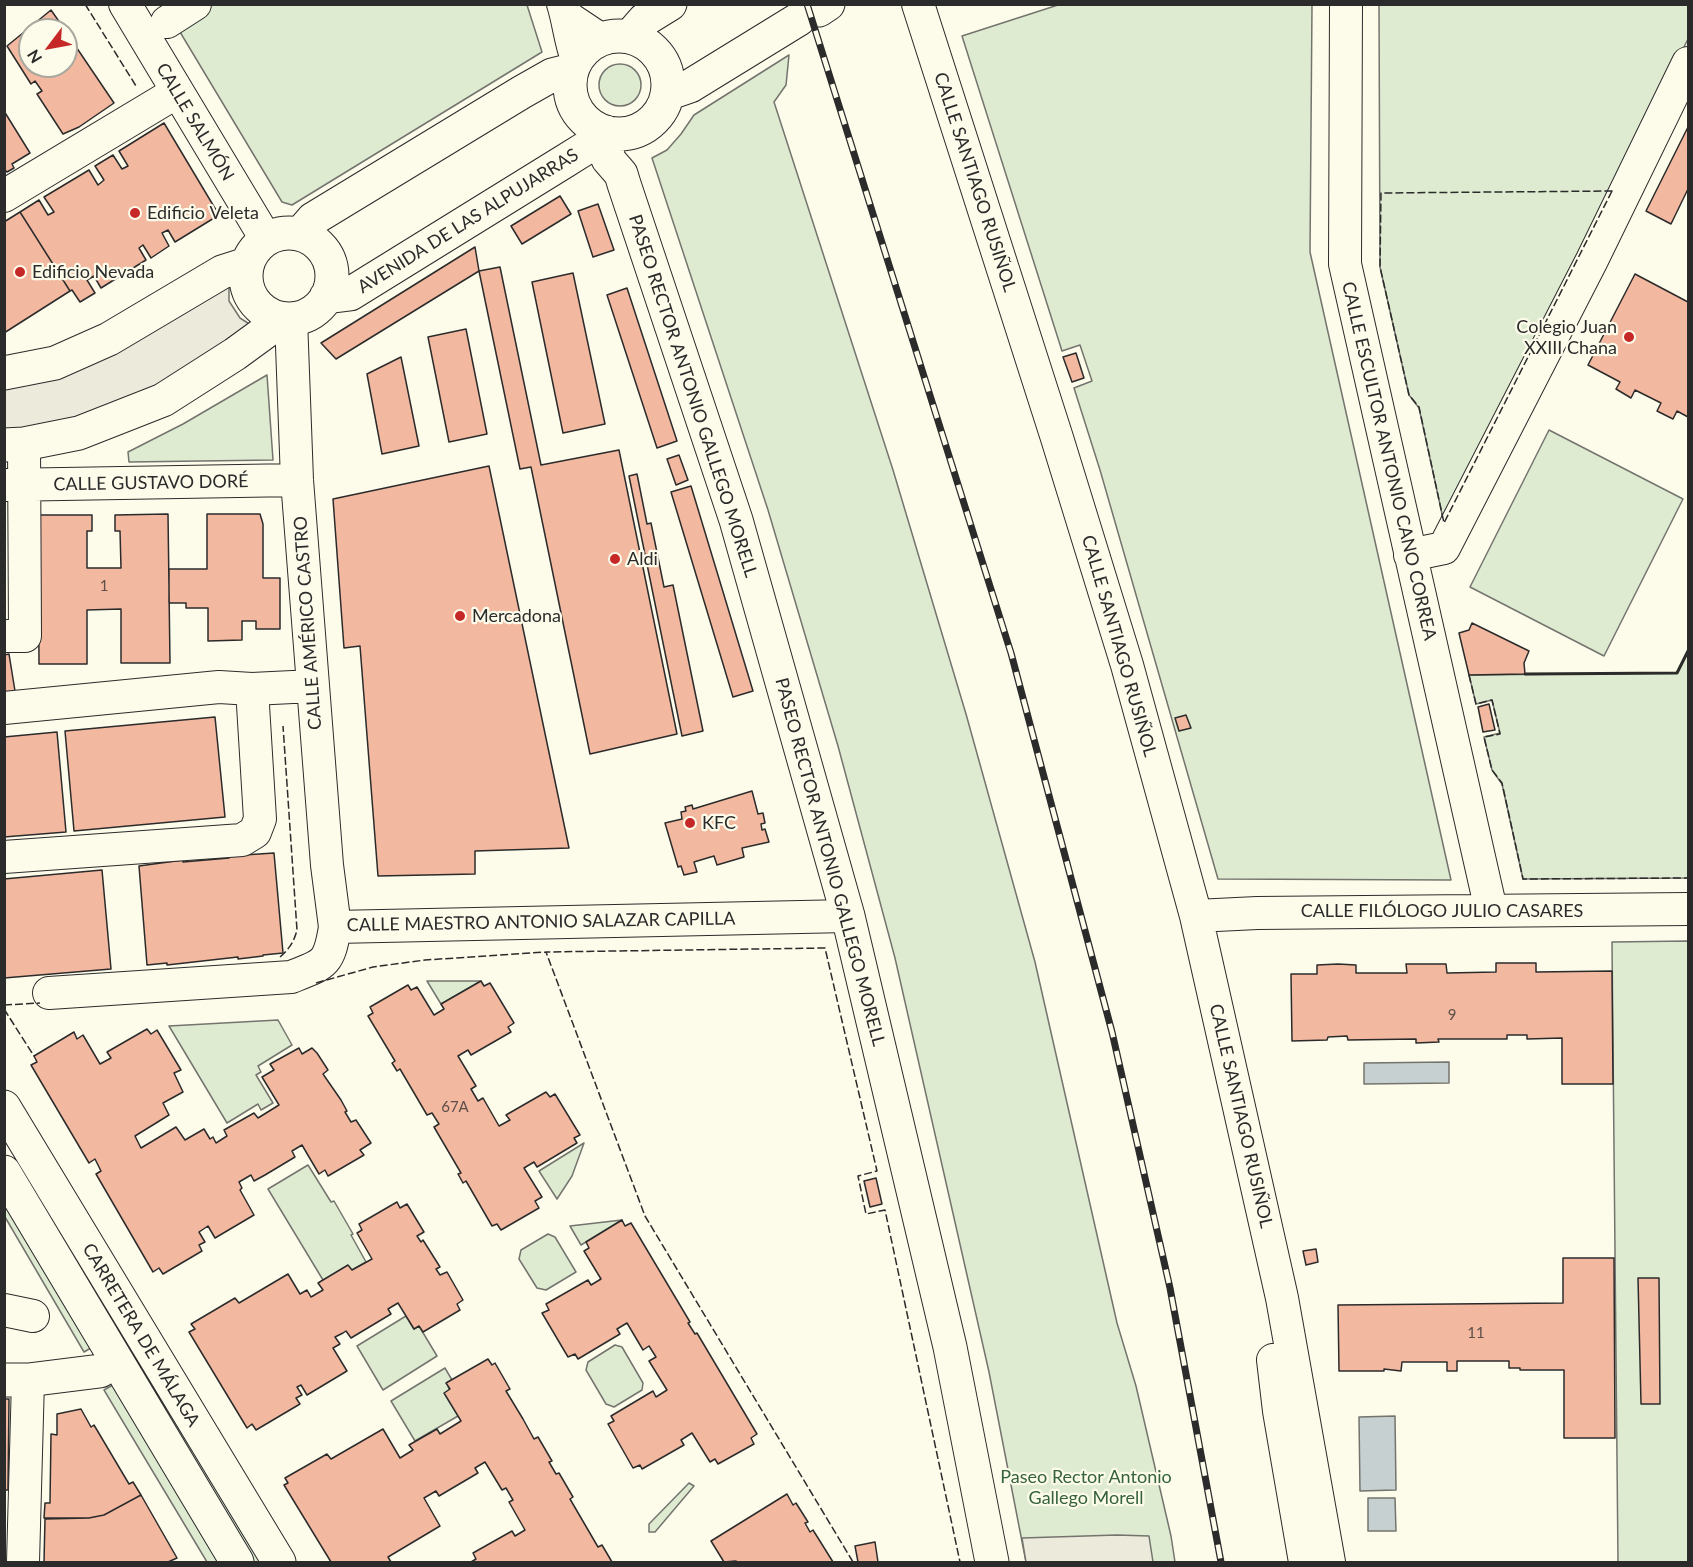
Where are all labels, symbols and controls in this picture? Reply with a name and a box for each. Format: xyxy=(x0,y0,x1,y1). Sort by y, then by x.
north arrow xyxy=(18,18,78,78)
text: N xyxy=(23,46,45,67)
street label: CALLE SALMÓN xyxy=(151,59,239,185)
street label: CALLE SANTIAGO RUSIÑOL xyxy=(929,70,1021,294)
street label: AVENIDA DE LAS ALPUJARRAS xyxy=(354,144,582,298)
place label: Edificio Veleta xyxy=(147,202,259,224)
marker: Edificio Veleta xyxy=(128,206,142,220)
street label: PASEO RECTOR ANTONIO GALLEGO MORELL xyxy=(624,212,762,580)
place label: Edificio Nevada xyxy=(32,261,154,283)
marker: Edificio Nevada xyxy=(13,265,27,279)
street label: CALLE ESCULTOR ANTONIO CANO CORREA xyxy=(1337,280,1441,642)
place label: Colegio Juan XXIII Chana xyxy=(1516,316,1617,358)
marker: Colegio Juan XXIII Chana xyxy=(1622,330,1636,344)
street label: CALLE GUSTAVO DORÉ xyxy=(53,470,249,496)
street label: CALLE AMÉRICO CASTRO xyxy=(290,515,326,731)
street label: CALLE SANTIAGO RUSIÑOL xyxy=(1077,533,1161,759)
place label: Aldi xyxy=(627,548,658,570)
marker: Aldi xyxy=(608,552,622,566)
house number: 1 xyxy=(100,577,108,595)
place label: Mercadona xyxy=(472,605,561,627)
marker: Mercadona xyxy=(453,609,467,623)
street label: PASEO RECTOR ANTONIO GALLEGO MORELL xyxy=(770,676,890,1048)
place label: KFC xyxy=(702,812,736,834)
marker: KFC xyxy=(683,816,697,830)
street label: CALLE FILÓLOGO JULIO CASARES xyxy=(1301,900,1583,922)
street label: CALLE MAESTRO ANTONIO SALAZAR CAPILLA xyxy=(347,908,735,936)
street label: CALLE SANTIAGO RUSIÑOL xyxy=(1205,1002,1277,1230)
house number: 9 xyxy=(1448,1006,1456,1024)
house number: 67A xyxy=(441,1098,469,1116)
street label: CARRETERA DE MÁLAGA xyxy=(78,1239,204,1431)
house number: 11 xyxy=(1467,1324,1485,1342)
park label: Paseo Rector Antonio Gallego Morell xyxy=(1000,1466,1172,1508)

